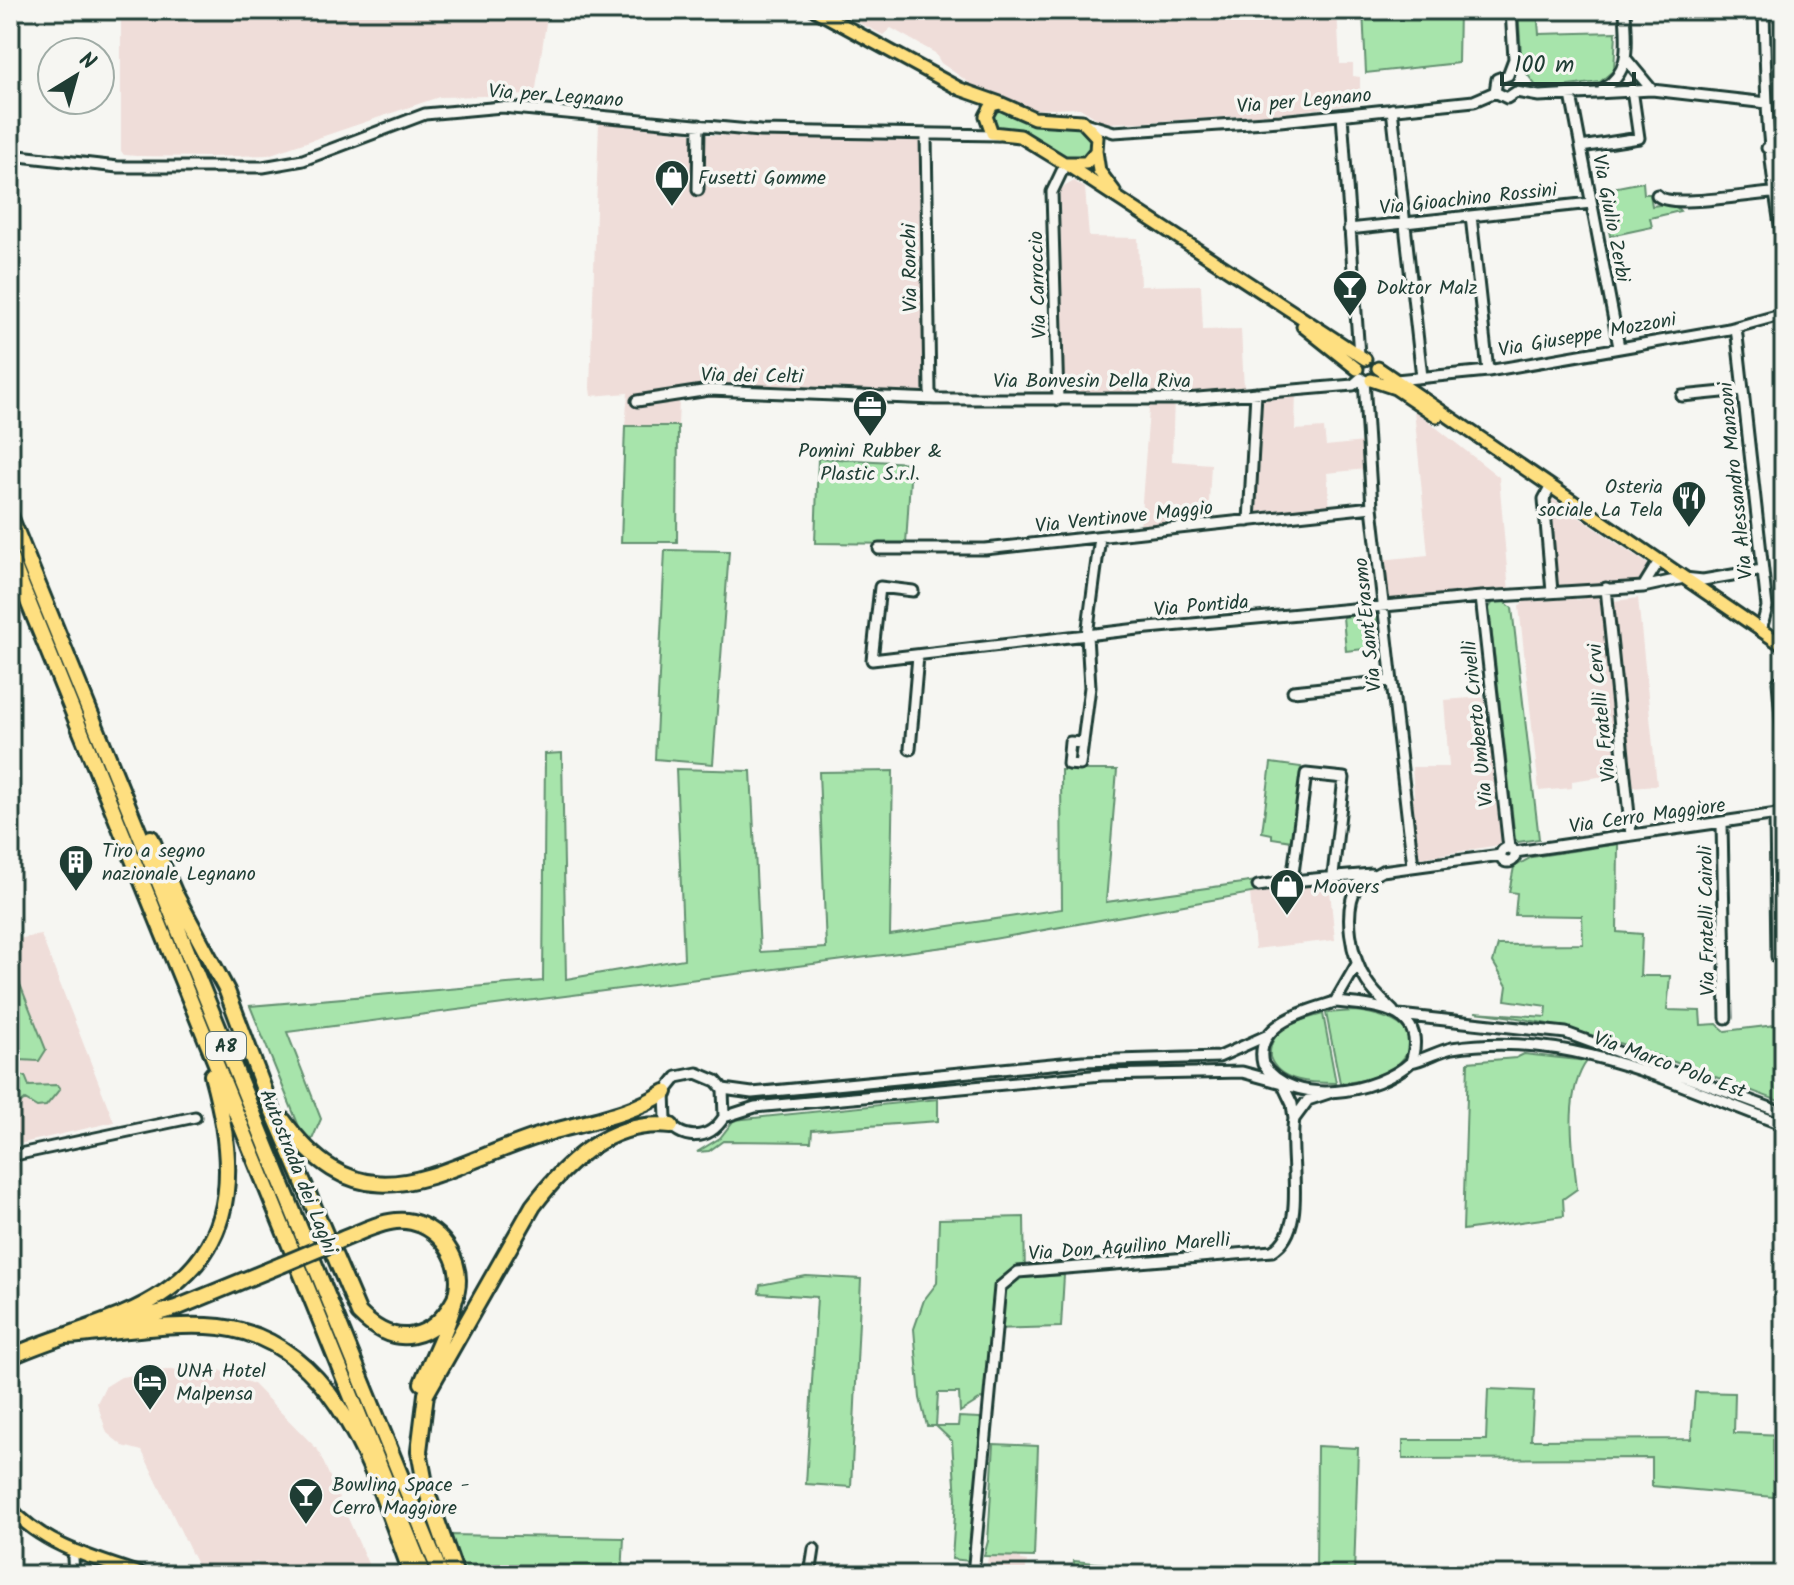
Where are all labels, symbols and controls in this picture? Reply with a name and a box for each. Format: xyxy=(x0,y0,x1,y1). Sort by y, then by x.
north arrow xyxy=(36,36,116,116)
scale bar xyxy=(1502,36,1634,86)
text: N xyxy=(70,44,103,80)
text: 100 m xyxy=(1514,46,1574,85)
street label: Via per Legnano xyxy=(487,76,624,118)
street label: Via per Legnano xyxy=(1235,80,1373,124)
street label: Via Giulio Zerbi xyxy=(1582,152,1638,286)
shop icon: Fusetti Gomme xyxy=(653,158,691,208)
place label: Fusetti Gomme xyxy=(698,163,826,195)
street label: Via Gioachino Rossini xyxy=(1378,175,1560,225)
street label: Via Ronchi xyxy=(894,222,928,313)
street label: Via Carroccio xyxy=(1021,230,1057,340)
bar icon: Doktor Malz xyxy=(1331,268,1369,318)
place label: Doktor Malz xyxy=(1376,273,1478,305)
street label: Via Giuseppe Mozzoni xyxy=(1496,304,1680,367)
street label: Via dei Celti xyxy=(700,360,805,394)
street label: Via Bonvesin Della Riva xyxy=(993,366,1191,398)
street label: Via Alessandro Manzoni xyxy=(1711,379,1763,581)
office icon: Pomini Rubber & Plastic S.r.l. xyxy=(851,388,889,438)
place label: Pomini Rubber & Plastic S.r.l. xyxy=(798,436,942,491)
place label: Osteria sociale La Tela xyxy=(1538,472,1663,527)
restaurant icon: Osteria sociale La Tela xyxy=(1670,479,1708,529)
street label: Via Ventinove Maggio xyxy=(1034,493,1215,543)
street label: Via Sant'Erasmo xyxy=(1346,556,1392,694)
street label: Via Pontida xyxy=(1152,587,1250,627)
street label: Via Umberto Crivelli xyxy=(1454,638,1504,808)
street label: Via Fratelli Cervi xyxy=(1580,641,1626,784)
street label: Via Cerro Maggiore xyxy=(1567,790,1728,844)
place label: Tiro a segno nazionale Legnano xyxy=(102,836,256,891)
building icon: Tiro a segno nazionale Legnano xyxy=(57,843,95,893)
street label: Via Fratelli Cairoli xyxy=(1691,844,1725,996)
shop icon: Moovers xyxy=(1268,867,1306,917)
place label: Moovers xyxy=(1313,872,1380,904)
street label: Via Marco Polo Est xyxy=(1588,1023,1750,1108)
road number: A8 xyxy=(206,1032,246,1060)
street label: Autostrada dei Laghi xyxy=(249,1085,345,1260)
street label: Via Don Aquilino Marelli xyxy=(1027,1225,1232,1271)
place label: UNA Hotel Malpensa xyxy=(176,1356,266,1411)
hotel icon: UNA Hotel Malpensa xyxy=(131,1362,169,1412)
place label: Bowling Space - Cerro Maggiore xyxy=(332,1470,470,1525)
bar icon: Bowling Space - Cerro Maggiore xyxy=(287,1476,325,1526)

